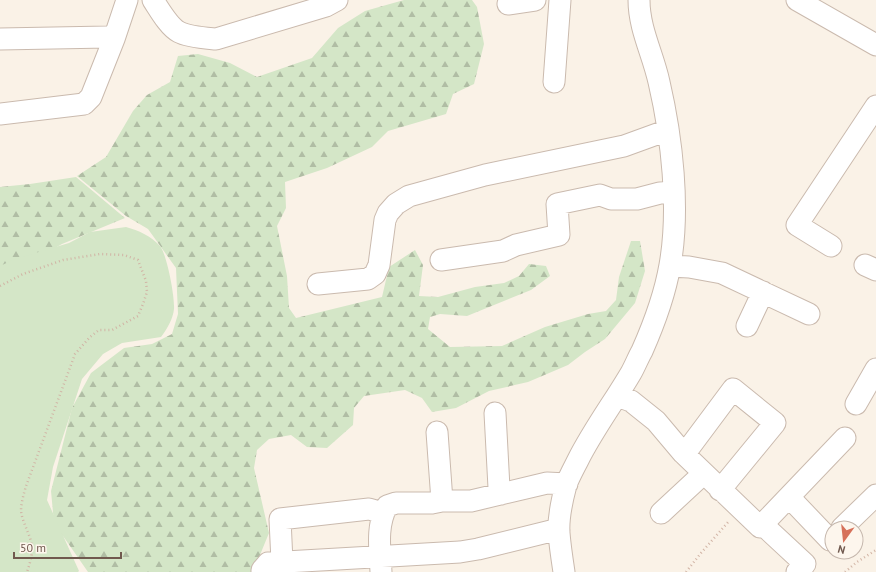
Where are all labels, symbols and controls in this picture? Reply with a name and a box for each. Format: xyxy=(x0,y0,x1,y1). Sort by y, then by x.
north arrow xyxy=(824,520,864,560)
scale bar xyxy=(14,534,121,560)
text: 50 m xyxy=(20,540,46,555)
text: N xyxy=(836,542,847,557)

